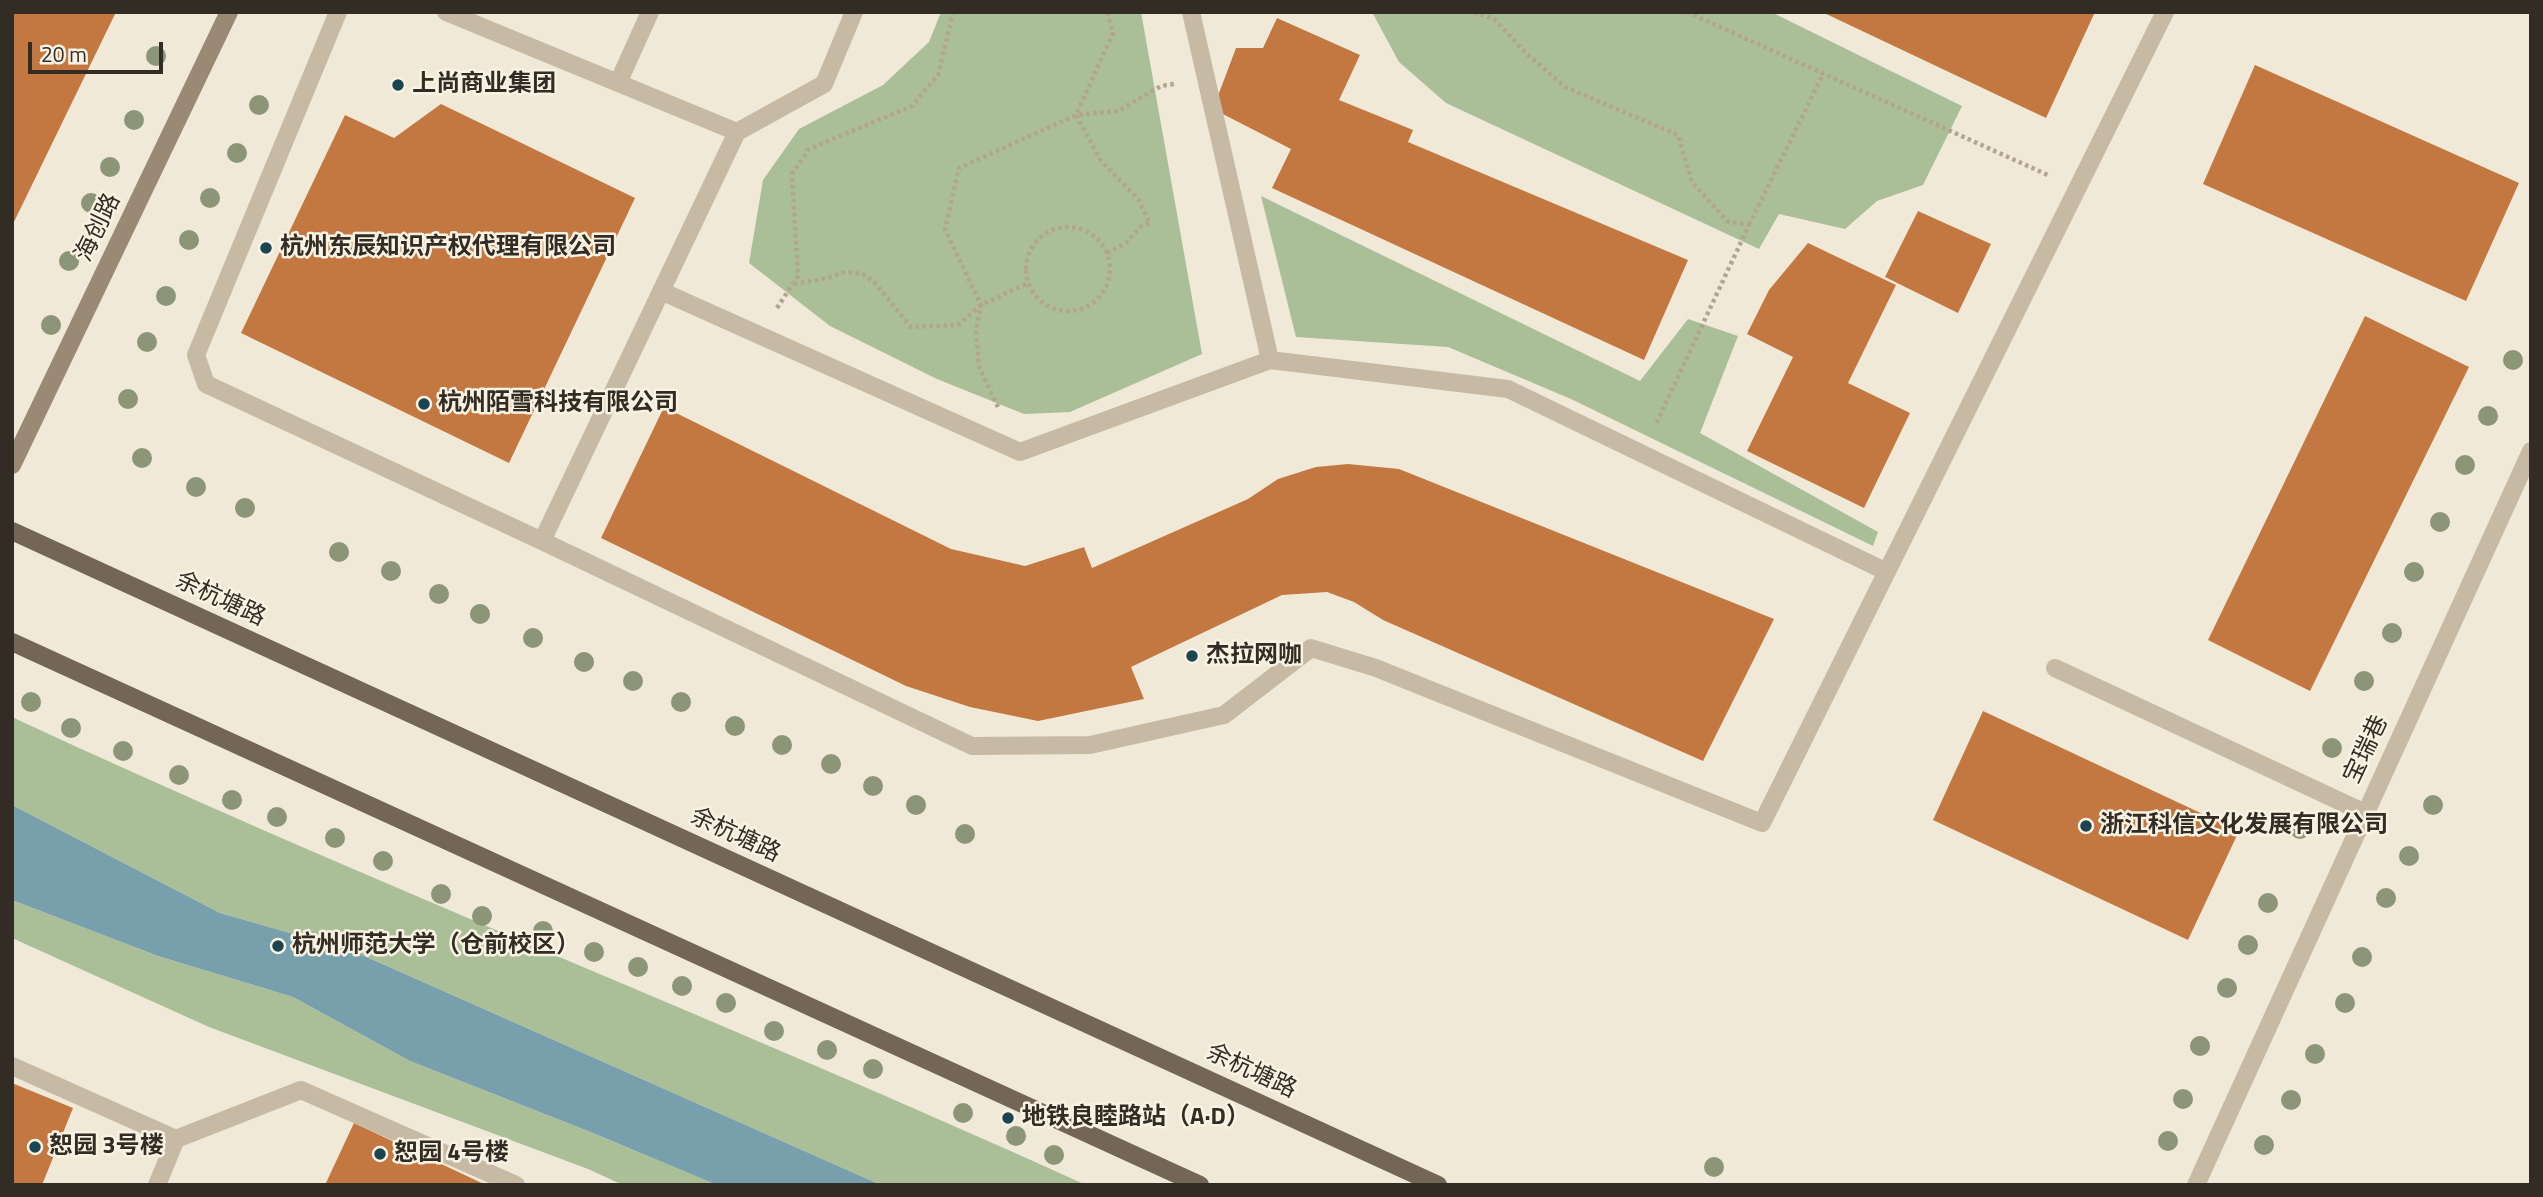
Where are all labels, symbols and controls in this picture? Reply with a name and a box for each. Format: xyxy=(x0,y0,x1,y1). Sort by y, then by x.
scale bar xyxy=(32,28,166,72)
text: 20 m xyxy=(41,38,87,70)
place label: 上尚商业集团 xyxy=(412,71,556,99)
marker: 上尚商业集团 xyxy=(390,77,406,93)
street label: 海创路 xyxy=(70,189,128,267)
place label: 杭州东辰知识产权代理有限公司 xyxy=(280,234,616,262)
marker: 杭州东辰知识产权代理有限公司 xyxy=(258,240,274,256)
place label: 杭州陌雪科技有限公司 xyxy=(438,390,678,418)
marker: 杭州陌雪科技有限公司 xyxy=(416,396,432,412)
street label: 余杭塘路 xyxy=(170,567,270,633)
place label: 杰拉网咖 xyxy=(1206,642,1302,670)
marker: 杰拉网咖 xyxy=(1184,648,1200,664)
street label: 宝瑞巷 xyxy=(2339,711,2395,789)
street label: 余杭塘路 xyxy=(685,803,785,869)
place label: 浙江科信文化发展有限公司 xyxy=(2100,812,2388,840)
marker: 浙江科信文化发展有限公司 xyxy=(2078,818,2094,834)
place label: 杭州师范大学（仓前校区） xyxy=(292,932,580,960)
marker: 杭州师范大学（仓前校区） xyxy=(270,938,286,954)
street label: 余杭塘路 xyxy=(1201,1039,1301,1105)
place label: 地铁良睦路站（A·D） xyxy=(1022,1104,1250,1132)
marker: 地铁良睦路站（A·D） xyxy=(1000,1110,1016,1126)
place label: 恕园 3号楼 xyxy=(49,1133,164,1161)
marker: 恕园 3号楼 xyxy=(27,1139,43,1155)
place label: 恕园 4号楼 xyxy=(394,1140,509,1168)
marker: 恕园 4号楼 xyxy=(372,1146,388,1162)

